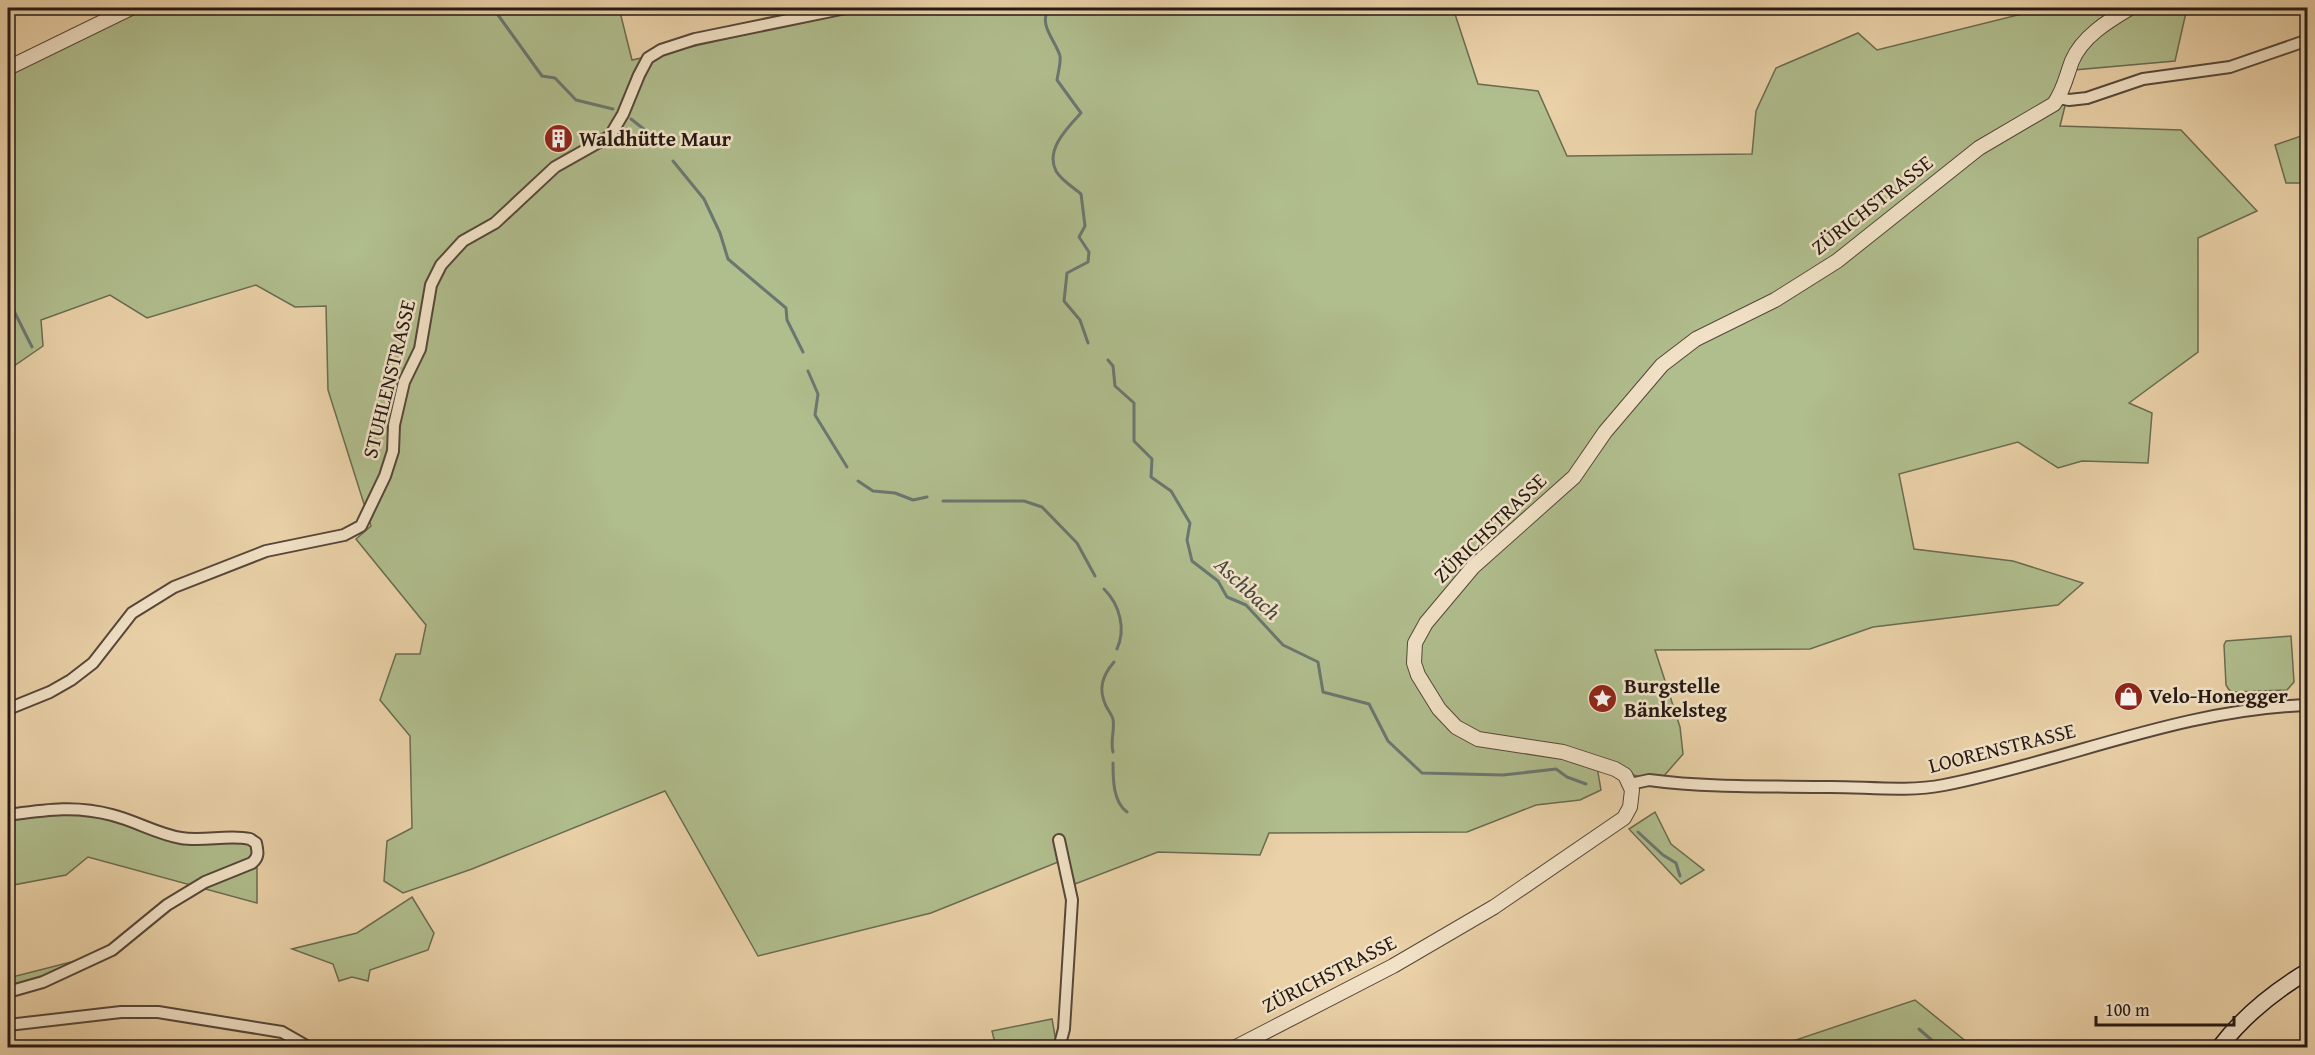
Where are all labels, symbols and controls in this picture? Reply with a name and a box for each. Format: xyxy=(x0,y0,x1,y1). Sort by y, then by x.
building icon: Waldhütte Maur xyxy=(542,123,574,155)
place label: Waldhütte Maur xyxy=(579,123,732,154)
street label: ZÜRICHSTRASSE xyxy=(1804,147,1939,262)
street label: STUHLENSTRASSE xyxy=(354,296,423,461)
street label: ZÜRICHSTRASSE xyxy=(1426,465,1554,590)
water label: Aschbach xyxy=(1207,548,1288,627)
place label: Burgstelle Bänkelsteg xyxy=(1624,670,1728,725)
shop icon: Velo-Honegger xyxy=(2112,680,2144,712)
place label: Velo-Honegger xyxy=(2149,680,2288,711)
place icon: Burgstelle Bänkelsteg xyxy=(1587,682,1619,714)
street label: LOORENSTRASSE xyxy=(1925,714,2079,781)
street label: ZÜRICHSTRASSE xyxy=(1256,926,1402,1021)
scale bar xyxy=(2096,989,2234,1027)
text: 100 m xyxy=(2105,996,2150,1023)

